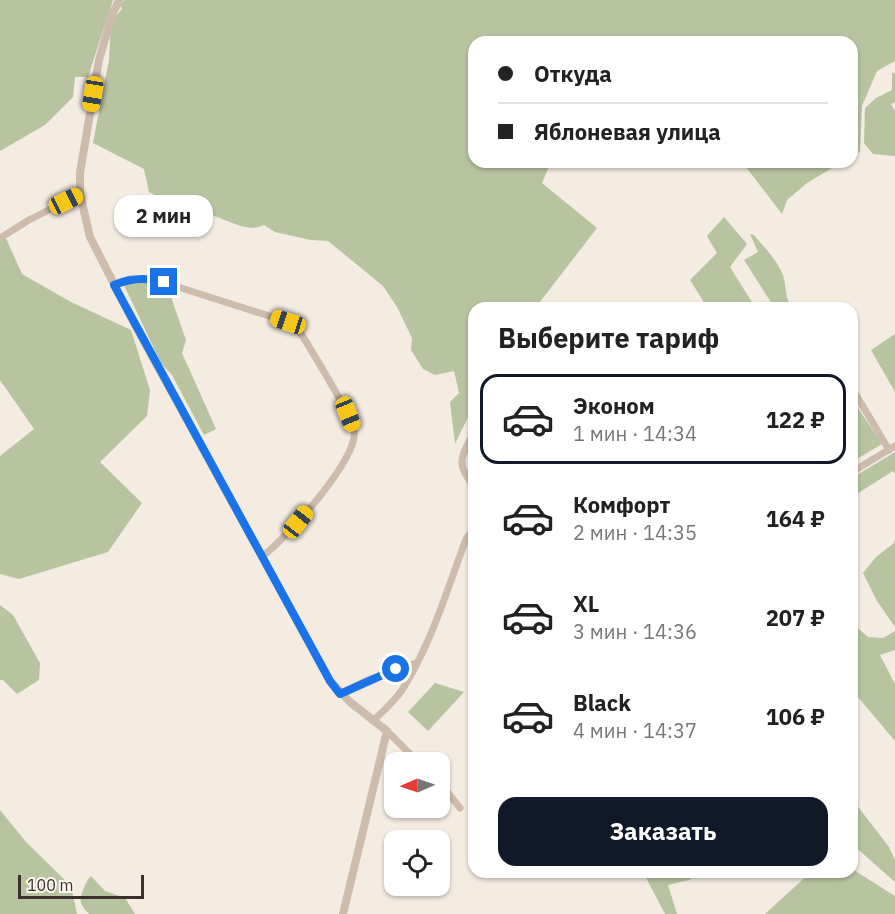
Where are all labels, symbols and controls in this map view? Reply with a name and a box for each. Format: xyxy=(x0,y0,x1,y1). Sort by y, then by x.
text: Откуда xyxy=(534,59,612,88)
car xyxy=(81,75,105,113)
text: Яблоневая улица xyxy=(534,117,721,146)
car xyxy=(46,185,86,217)
callout: 2 мин xyxy=(114,195,213,237)
text: 2 мин xyxy=(136,202,191,229)
route end xyxy=(150,268,177,295)
car xyxy=(268,308,308,336)
text: Выберите тариф xyxy=(498,320,719,355)
text: Эконом xyxy=(573,391,655,420)
icon: car xyxy=(501,392,555,446)
car xyxy=(333,394,363,434)
text: 122 ₽ xyxy=(766,405,825,434)
text: 1 мин · 14:34 xyxy=(573,420,697,447)
text: Комфорт xyxy=(573,490,670,519)
icon: car xyxy=(501,491,555,545)
car xyxy=(280,502,316,542)
text: 164 ₽ xyxy=(766,504,825,533)
text: 2 мин · 14:35 xyxy=(573,519,697,546)
text: XL xyxy=(573,589,599,618)
icon: car xyxy=(501,590,555,644)
text: 207 ₽ xyxy=(766,603,825,632)
text: 3 мин · 14:36 xyxy=(573,618,697,645)
route start xyxy=(382,655,409,682)
text: Black xyxy=(573,688,631,717)
icon: car xyxy=(501,689,555,743)
text: 106 ₽ xyxy=(766,702,825,731)
text: 4 мин · 14:37 xyxy=(573,717,697,744)
north arrow xyxy=(384,752,450,818)
map controls xyxy=(384,752,450,896)
button: Заказать xyxy=(498,797,828,866)
button: locate xyxy=(384,830,450,896)
scale bar xyxy=(18,872,144,900)
text: 100 m xyxy=(27,875,74,895)

